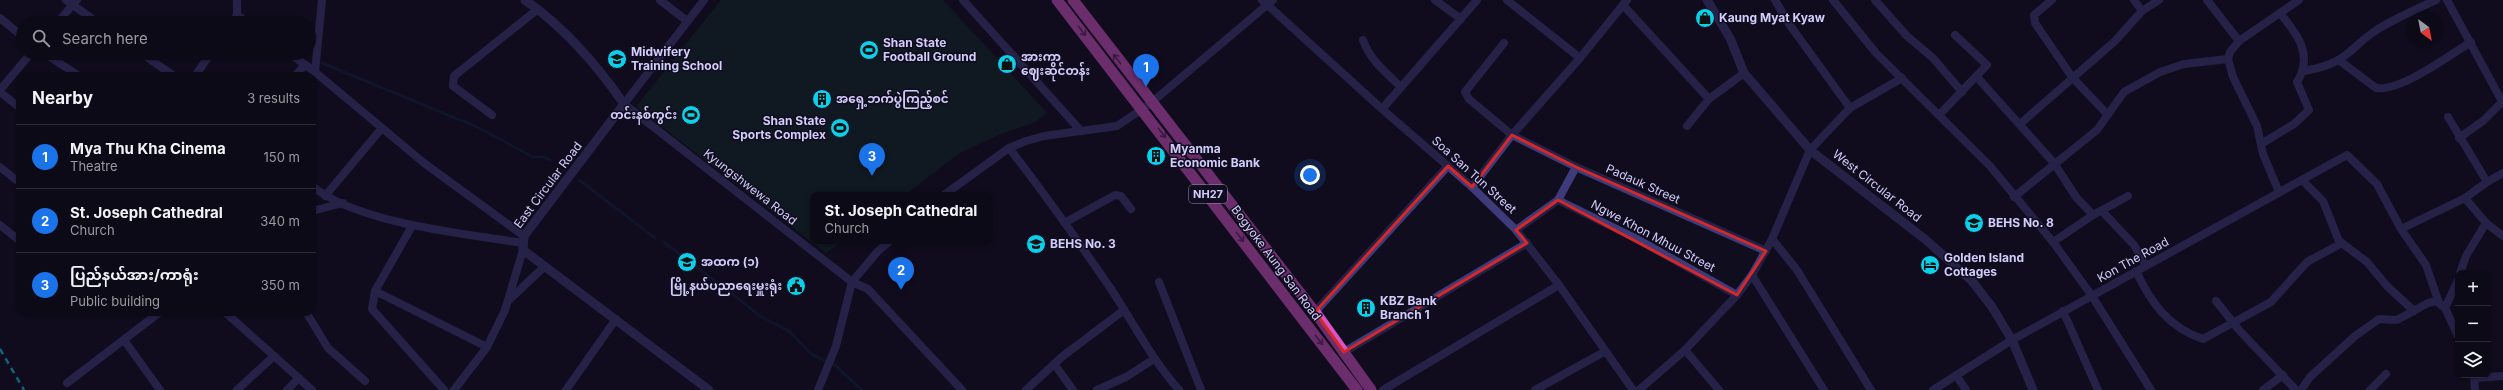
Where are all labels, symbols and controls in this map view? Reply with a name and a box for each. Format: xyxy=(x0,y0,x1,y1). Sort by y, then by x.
shop icon: Kaung Myat Kyaw xyxy=(1694,7,1716,29)
place label: Kaung Myat Kyaw xyxy=(1719,10,1826,25)
north arrow xyxy=(2407,12,2443,48)
search box xyxy=(16,16,316,60)
one-way arrow xyxy=(1077,25,1086,36)
icon: search xyxy=(30,27,52,49)
text: Search here xyxy=(62,29,148,48)
place label: Shan State Football Ground xyxy=(883,35,976,64)
sports icon: Shan State Football Ground xyxy=(858,39,880,61)
place label: Midwifery Training School xyxy=(631,44,722,73)
school or university icon: Midwifery Training School xyxy=(606,48,628,70)
place label: အားကာ ဈေးဆိုင်တန်း xyxy=(1021,49,1090,82)
shop icon: အားကာ ဈေးဆိုင်တန်း xyxy=(996,53,1018,75)
one-way arrow xyxy=(1113,54,1122,65)
pin: 1 xyxy=(1133,54,1159,87)
text: Nearby xyxy=(32,88,93,108)
building icon: အရှေ့ဘက်ပွဲကြည့်စင် xyxy=(811,88,833,110)
place label: အရှေ့ဘက်ပွဲကြည့်စင် xyxy=(836,89,949,110)
text: 3 results xyxy=(247,90,300,106)
sports icon: တင်းနစ်ကွင်း xyxy=(680,104,702,126)
place label: တင်းနစ်ကွင်း xyxy=(610,105,677,125)
place label: Shan State Sports Complex xyxy=(732,113,826,142)
sports icon: Shan State Sports Complex xyxy=(829,117,851,139)
one-way arrow xyxy=(1157,127,1166,138)
street label: Soa San Tun Street xyxy=(1429,133,1520,216)
text: Mya Thu Kha Cinema xyxy=(70,139,226,158)
street label: East Circular Road xyxy=(510,139,585,231)
place label: Myanma Economic Bank xyxy=(1170,141,1260,170)
pin: 3 xyxy=(859,143,885,176)
street label: Kyungshwewa Road xyxy=(701,145,800,228)
building icon: Myanma Economic Bank xyxy=(1145,145,1167,167)
street label: West Circular Road xyxy=(1830,146,1925,225)
text: 1 xyxy=(42,149,48,165)
text: 150 m xyxy=(264,149,300,165)
text: Theatre xyxy=(70,158,118,174)
street label: Padauk Street xyxy=(1604,161,1683,207)
your location xyxy=(1300,165,1320,185)
road number: NH27 xyxy=(1189,185,1227,203)
popup xyxy=(810,192,992,244)
street label: Ngwe Khon Mhuu Street xyxy=(1589,196,1718,275)
text: St. Joseph Cathedral xyxy=(825,201,977,220)
street label: Bogyoke Aung San Road xyxy=(1228,202,1324,323)
text: St. Joseph Cathedral xyxy=(70,203,223,222)
school or university icon: BEHS No. 8 xyxy=(1963,212,1985,234)
text: 2 xyxy=(41,213,49,229)
text: 340 m xyxy=(260,213,300,229)
place label: BEHS No. 8 xyxy=(1988,215,2054,230)
text: Church xyxy=(825,220,869,236)
text: Church xyxy=(70,222,115,238)
one-way arrow xyxy=(1235,232,1244,243)
school or university icon: BEHS No. 3 xyxy=(1025,233,1047,255)
street label: Kon The Road xyxy=(2094,234,2171,285)
place label: BEHS No. 3 xyxy=(1050,236,1116,251)
place label: Golden Island Cottages xyxy=(1944,250,2024,279)
school or university icon: အထက (၁) xyxy=(676,251,698,273)
place label: အထက (၁) xyxy=(701,254,759,269)
hotel icon: Golden Island Cottages xyxy=(1919,254,1941,276)
pin: 2 xyxy=(888,257,914,290)
text: ပြည်နယ်အား/ကာရုံး xyxy=(70,265,199,284)
map controls xyxy=(2455,270,2491,378)
button: + xyxy=(2455,270,2491,306)
public building icon: မြို့နယ်ပညာရေးမှူးရုံး xyxy=(785,275,807,297)
place label: မြို့နယ်ပညာရေးမှူးရုံး xyxy=(670,276,782,297)
text: 3 xyxy=(41,277,49,293)
text: 350 m xyxy=(261,277,300,293)
text: Public building xyxy=(70,293,160,309)
place label: KBZ Bank Branch 1 xyxy=(1380,293,1437,322)
building icon: KBZ Bank Branch 1 xyxy=(1355,297,1377,319)
button: − xyxy=(2455,306,2491,342)
one-way arrow xyxy=(1315,335,1323,346)
button: layers xyxy=(2455,342,2491,378)

